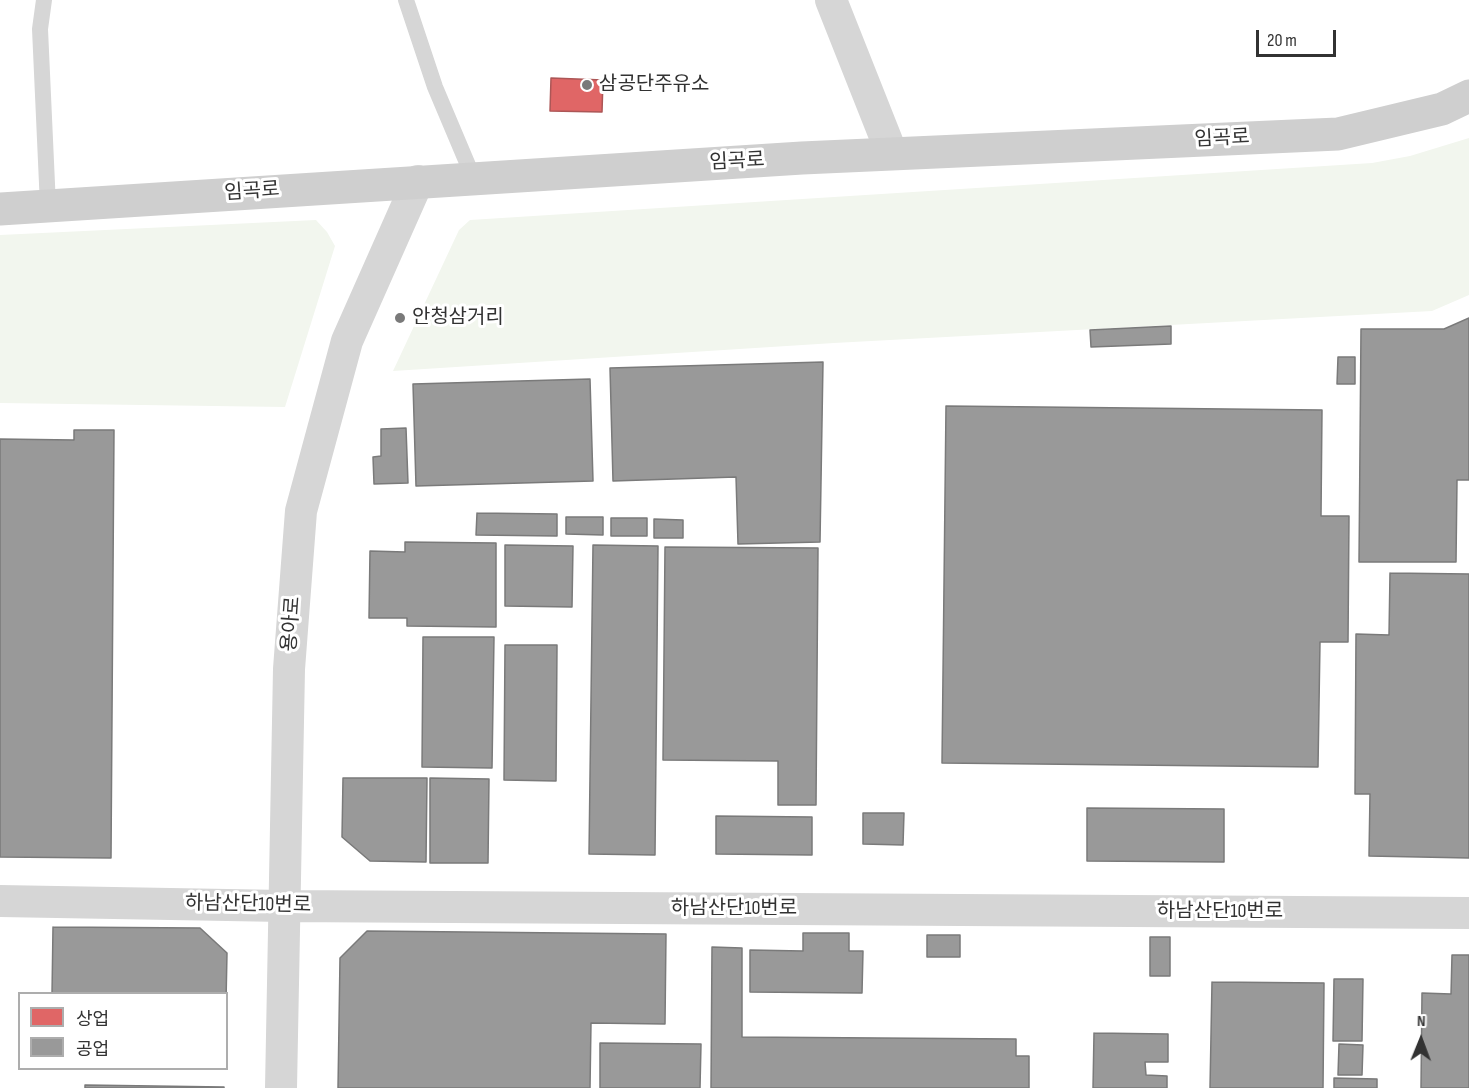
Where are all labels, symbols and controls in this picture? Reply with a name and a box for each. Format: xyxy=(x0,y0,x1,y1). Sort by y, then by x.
scale bar xyxy=(1259,18,1338,56)
text: 20 m xyxy=(1267,30,1297,51)
place label: 삼공단주유소 xyxy=(599,73,709,97)
marker: 삼공단주유소 xyxy=(580,78,594,92)
street label: 임곡로 xyxy=(1194,126,1250,152)
street label: 임곡로 xyxy=(709,149,765,175)
street label: 임곡로 xyxy=(224,178,280,206)
place label: 안청삼거리 xyxy=(412,306,504,330)
marker: 안청삼거리 xyxy=(393,311,407,325)
street label: 용아로 xyxy=(278,596,306,652)
street label: 하남산단10번로 xyxy=(185,892,311,918)
street label: 하남산단10번로 xyxy=(671,897,797,921)
street label: 하남산단10번로 xyxy=(1157,900,1283,924)
legend xyxy=(18,992,228,1070)
text: 상업 xyxy=(76,1009,109,1030)
north arrow xyxy=(1391,1010,1451,1070)
text: N xyxy=(1417,1012,1426,1031)
text: 공업 xyxy=(76,1039,109,1060)

